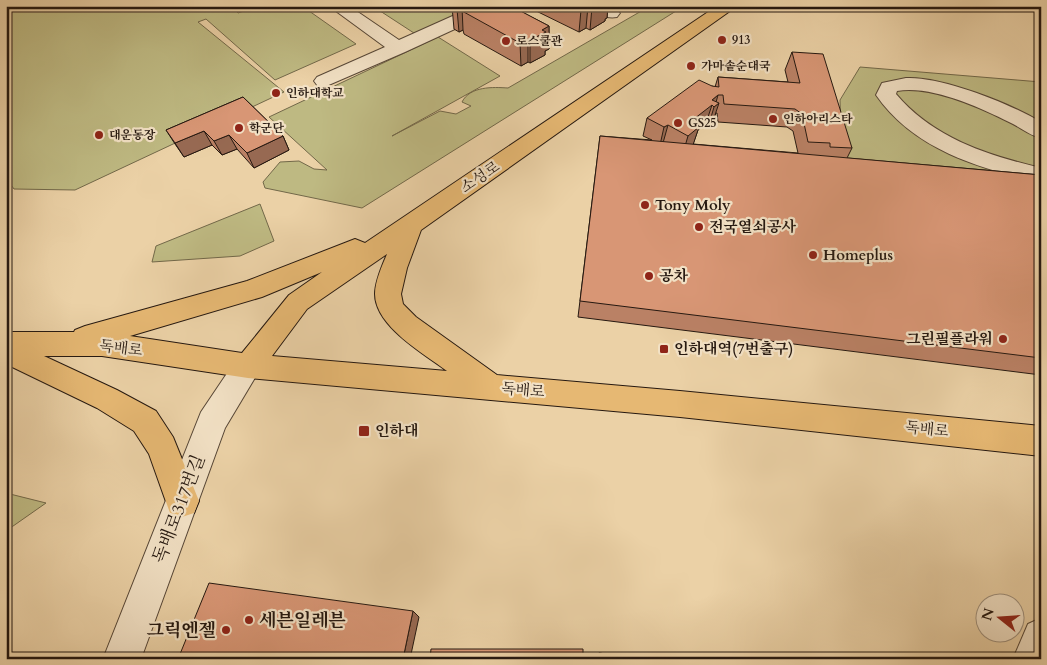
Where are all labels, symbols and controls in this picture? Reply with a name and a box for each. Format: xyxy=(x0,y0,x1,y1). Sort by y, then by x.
place label: 913 xyxy=(732,32,750,48)
place label: 로스쿨관 xyxy=(516,33,563,49)
marker: 913 xyxy=(716,34,728,46)
marker: 로스쿨관 xyxy=(500,35,512,47)
place label: 가마솥순대국 xyxy=(701,58,771,74)
marker: 가마솥순대국 xyxy=(685,60,697,72)
place label: 인하대학교 xyxy=(286,85,344,101)
marker: 인하대학교 xyxy=(270,87,282,99)
place label: 인하아리스타 xyxy=(783,111,853,127)
marker: 인하아리스타 xyxy=(767,113,779,125)
place label: GS25 xyxy=(688,115,716,131)
marker: GS25 xyxy=(672,117,684,129)
place label: 학군단 xyxy=(249,120,284,136)
marker: 학군단 xyxy=(233,122,245,134)
place label: 대운동장 xyxy=(109,127,156,143)
marker: 대운동장 xyxy=(93,129,105,141)
street label: 소성로 xyxy=(456,156,504,197)
place label: Tony Moly xyxy=(655,195,731,215)
marker: Tony Moly xyxy=(639,199,651,211)
place label: 전국열쇠공사 xyxy=(709,217,796,237)
marker: 전국열쇠공사 xyxy=(693,221,705,233)
place label: Homeplus xyxy=(823,245,893,265)
marker: Homeplus xyxy=(807,249,819,261)
place label: 공차 xyxy=(659,266,688,286)
marker: 공차 xyxy=(643,270,655,282)
place label: 그린필플라워 xyxy=(906,329,993,349)
marker: 그린필플라워 xyxy=(997,333,1009,345)
street label: 독배로 xyxy=(98,335,144,361)
place label: 인하대역(7번출구) xyxy=(674,339,793,359)
marker: 인하대역(7번출구) xyxy=(658,343,670,355)
street label: 독배로 xyxy=(500,378,546,402)
street label: 독배로 xyxy=(904,417,950,441)
place label: 인하대 xyxy=(375,421,418,441)
marker: 인하대 xyxy=(357,424,371,438)
street label: 독배로317번길 xyxy=(147,451,211,567)
north arrow xyxy=(974,592,1024,642)
text: N xyxy=(977,606,999,623)
place label: 세븐일레븐 xyxy=(259,608,346,633)
marker: 세븐일레븐 xyxy=(243,614,255,626)
place label: 그릭엔젤 xyxy=(146,618,216,643)
marker: 그릭엔젤 xyxy=(220,624,232,636)

